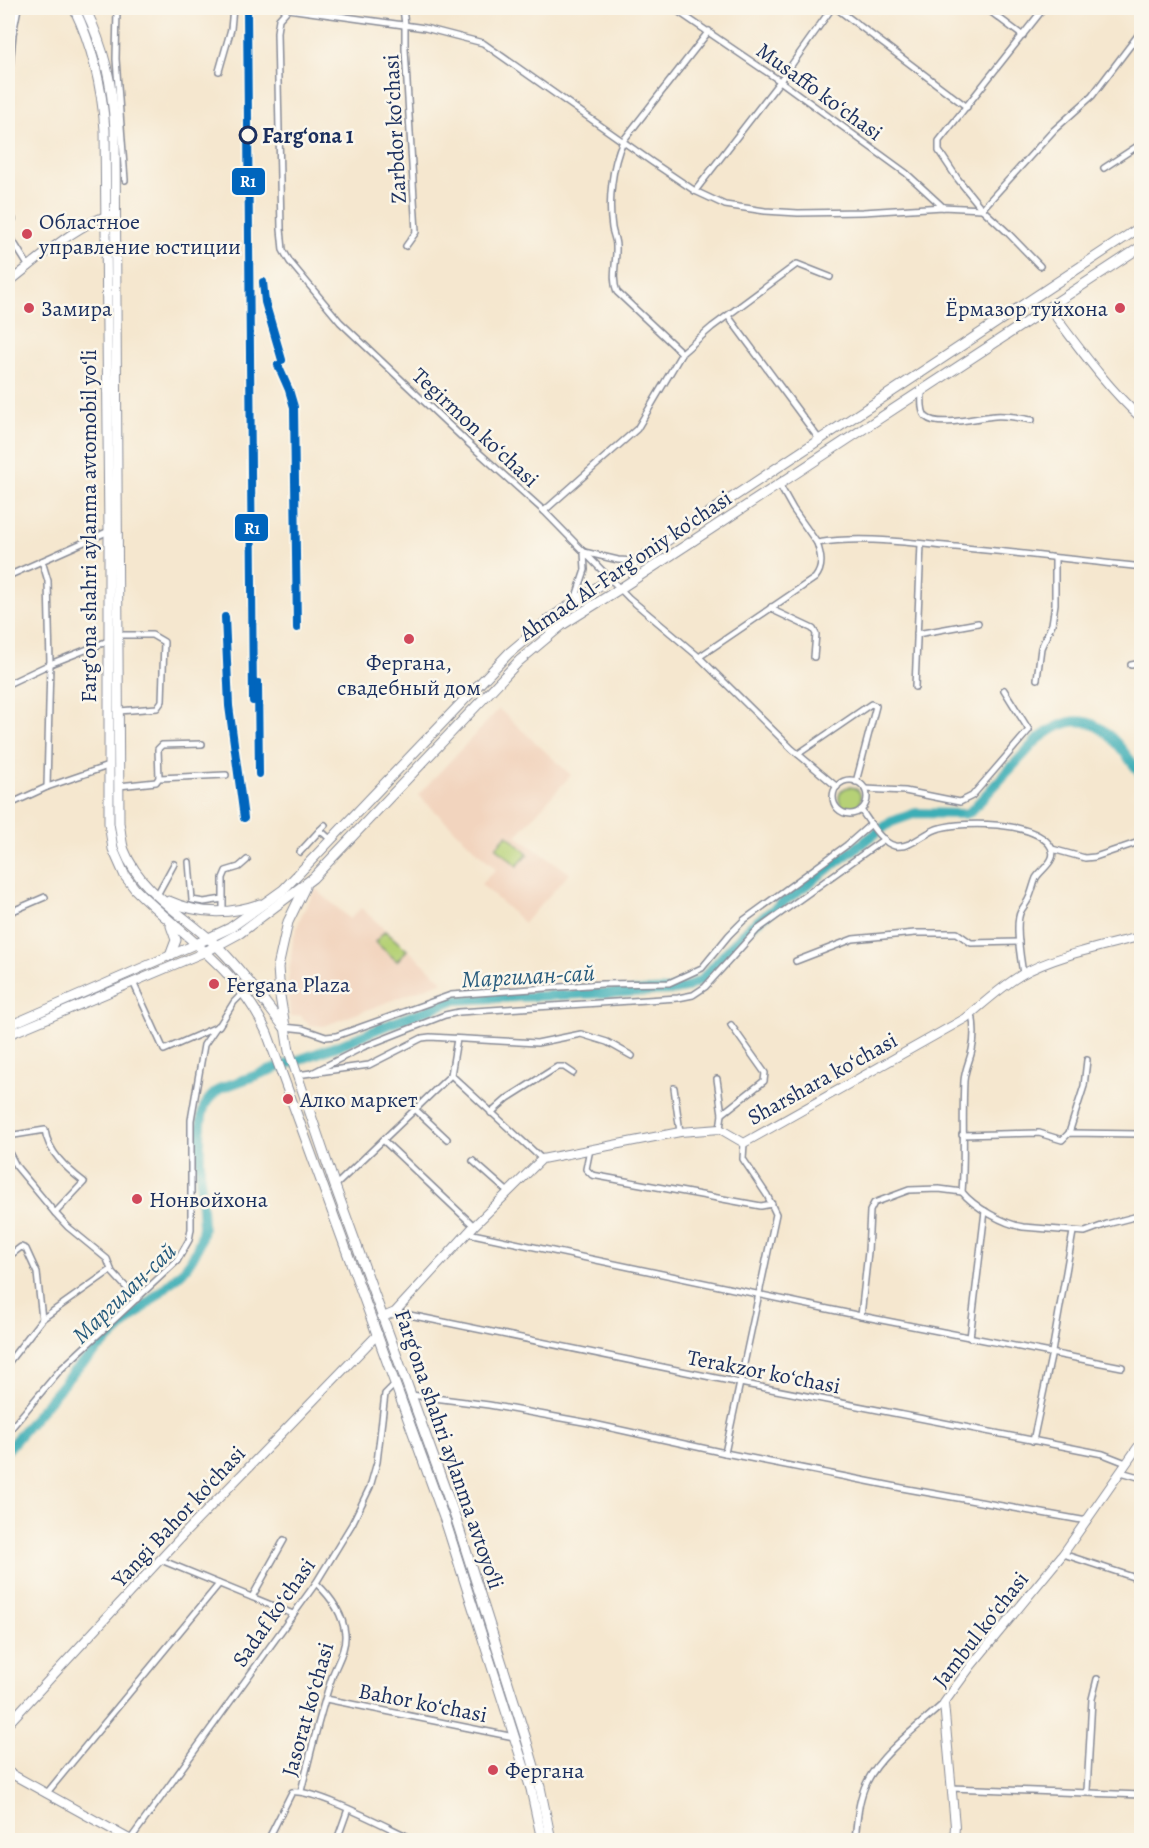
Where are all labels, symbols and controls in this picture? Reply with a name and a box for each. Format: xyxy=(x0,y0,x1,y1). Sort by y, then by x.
street label: Musaffo koʻchasi xyxy=(750,36,889,148)
street label: Zarbdor koʻchasi xyxy=(376,53,414,204)
place label: Farg‘ona 1 xyxy=(262,121,354,151)
marker: Farg‘ona 1 xyxy=(239,126,257,144)
line badge: R1 xyxy=(231,167,266,196)
text: R1 xyxy=(240,171,256,193)
place label: Областное управление юстиции xyxy=(38,207,241,262)
marker: Областное управление юстиции xyxy=(20,227,34,241)
place label: Замира xyxy=(41,294,113,324)
place label: Ёрмазор туйхона xyxy=(945,294,1109,324)
marker: Замира xyxy=(22,301,36,315)
marker: Ёрмазор туйхона xyxy=(1113,301,1127,315)
street label: Fargʻona shahri aylanma avtomobil yoʻli xyxy=(74,349,104,703)
street label: Tegirmon koʻchasi xyxy=(405,361,545,494)
street label: Ahmad Al-Farg'oniy ko'chasi xyxy=(512,483,738,649)
line badge: R1 xyxy=(234,513,269,542)
text: R1 xyxy=(244,518,260,540)
marker: Фергана, свадебный дом xyxy=(402,632,416,646)
place label: Фергана, свадебный дом xyxy=(337,648,481,703)
water label: Маргилан-сай xyxy=(460,957,596,995)
place label: Fergana Plaza xyxy=(226,970,351,1000)
marker: Fergana Plaza xyxy=(207,977,221,991)
street label: Sharshara koʻchasi xyxy=(742,1025,903,1133)
place label: Алко маркет xyxy=(299,1085,418,1115)
marker: Алко маркет xyxy=(281,1092,295,1106)
place label: Нонвойхона xyxy=(149,1185,269,1215)
marker: Нонвойхона xyxy=(130,1192,144,1206)
water label: Маргилан-сай xyxy=(65,1235,183,1351)
street label: Farg‘ona shahri aylanma avtoyo‘li xyxy=(387,1305,511,1593)
street label: Terakzor koʻchasi xyxy=(685,1342,843,1402)
street label: Yangi Bahor ko'chasi xyxy=(104,1439,252,1595)
street label: Sadaf koʻchasi xyxy=(225,1552,322,1673)
street label: Jambul koʻchasi xyxy=(926,1565,1036,1694)
street label: Jasorat koʻchasi xyxy=(274,1639,341,1780)
street label: Bahor koʻchasi xyxy=(356,1676,490,1730)
place label: Фергана xyxy=(505,1756,585,1786)
marker: Фергана xyxy=(486,1763,500,1777)

